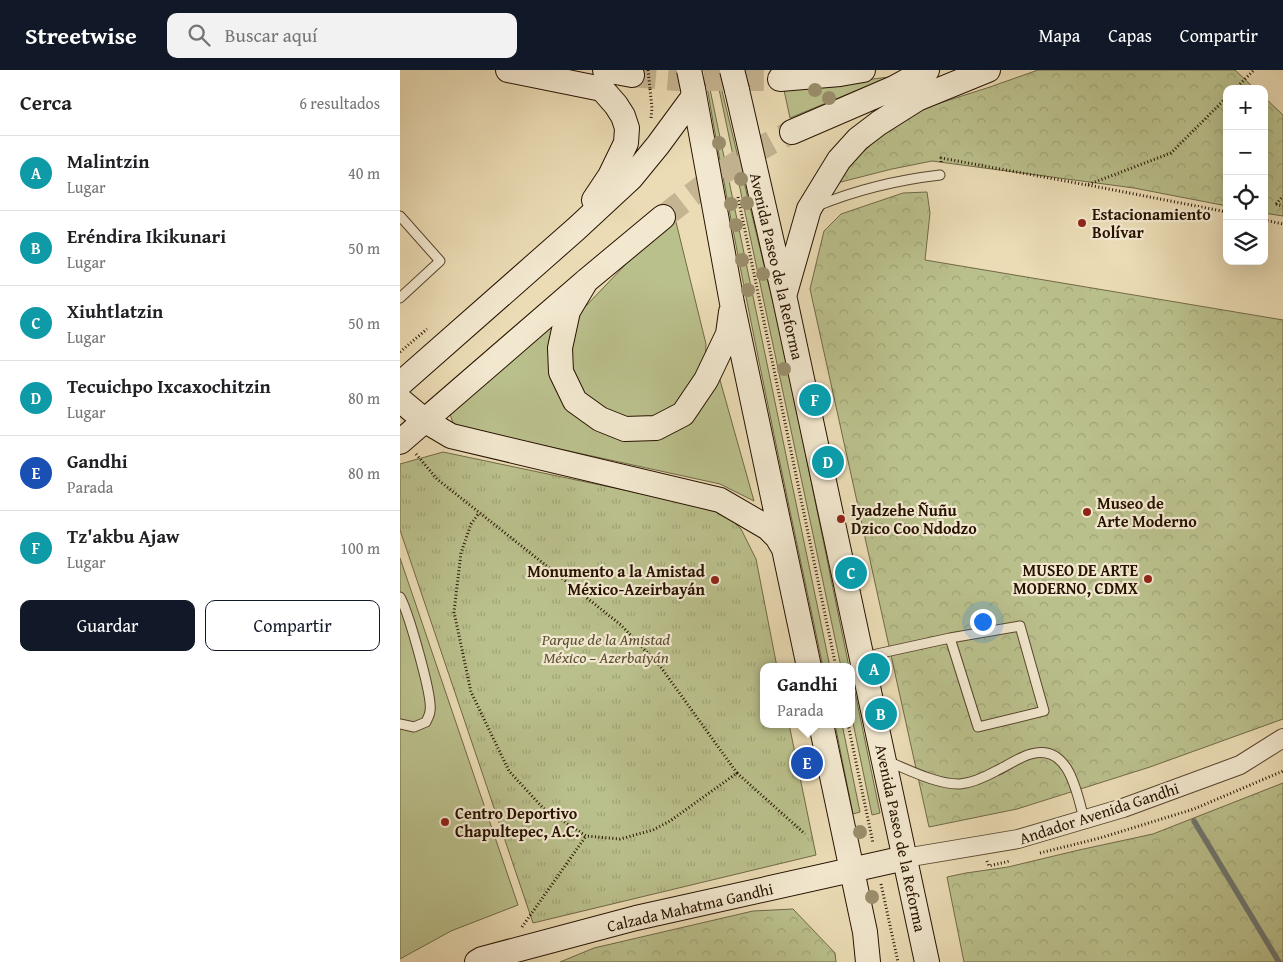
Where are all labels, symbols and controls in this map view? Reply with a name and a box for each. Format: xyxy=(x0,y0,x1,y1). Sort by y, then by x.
search box xyxy=(167,13,517,58)
text: Streetwise xyxy=(25,18,137,53)
icon: search xyxy=(185,21,213,49)
text: Buscar aquí xyxy=(225,21,317,49)
text: Mapa xyxy=(1039,22,1080,49)
text: Capas xyxy=(1108,22,1152,49)
text: Compartir xyxy=(1180,22,1258,49)
map controls xyxy=(1223,85,1268,265)
button: + xyxy=(1223,85,1268,130)
text: Cerca xyxy=(20,87,72,118)
text: 6 resultados xyxy=(299,91,380,115)
button: − xyxy=(1223,130,1268,175)
text: Malintzin xyxy=(67,147,149,175)
text: A xyxy=(31,161,41,185)
text: 40 m xyxy=(348,161,380,185)
street label: Avenida Paseo de la Reforma xyxy=(744,170,810,362)
text: Lugar xyxy=(67,175,106,199)
button: locate xyxy=(1223,175,1268,220)
place label: Estacionamiento Bolívar xyxy=(1092,202,1211,244)
marker: Estacionamiento Bolívar xyxy=(1076,217,1088,229)
button: layers xyxy=(1223,220,1268,265)
text: Eréndira Ikikunari xyxy=(67,222,226,250)
text: B xyxy=(31,236,41,260)
text: 50 m xyxy=(348,236,380,260)
text: Lugar xyxy=(67,250,106,274)
text: Xiuhtlatzin xyxy=(67,297,163,325)
text: C xyxy=(31,311,41,335)
text: 50 m xyxy=(348,311,380,335)
text: Lugar xyxy=(67,325,106,349)
text: Tecuichpo Ixcaxochitzin xyxy=(67,372,271,400)
pin: F xyxy=(799,381,831,419)
text: D xyxy=(31,386,41,410)
text: 80 m xyxy=(348,386,380,410)
text: Lugar xyxy=(67,400,106,424)
pin: D xyxy=(812,443,844,481)
text: Gandhi xyxy=(67,447,128,475)
text: E xyxy=(32,461,40,485)
text: 80 m xyxy=(348,461,380,485)
text: Parada xyxy=(67,475,113,499)
place label: Museo de Arte Moderno xyxy=(1097,491,1197,533)
place label: Iyadzehe Ñuñu Dzico Coo Ndodzo xyxy=(851,498,977,540)
marker: Museo de Arte Moderno xyxy=(1081,506,1093,518)
marker: Iyadzehe Ñuñu Dzico Coo Ndodzo xyxy=(835,513,847,525)
text: Tz'akbu Ajaw xyxy=(67,522,180,550)
text: F xyxy=(32,536,40,560)
text: 100 m xyxy=(340,536,380,560)
text: Lugar xyxy=(67,550,106,574)
pin: C xyxy=(835,554,867,592)
place label: MUSEO DE ARTE MODERNO, CDMX xyxy=(1013,558,1138,600)
place label: Monumento a la Amistad México-Azeirbayán xyxy=(527,559,706,601)
marker: MUSEO DE ARTE MODERNO, CDMX xyxy=(1142,573,1154,585)
marker: Monumento a la Amistad México-Azeirbayán xyxy=(709,574,721,586)
button: Guardar xyxy=(20,600,195,651)
button: Compartir xyxy=(205,600,380,651)
your location xyxy=(970,609,996,635)
park label: Parque de la Amistad México – Azerbaiyán xyxy=(541,627,671,669)
pin: A xyxy=(858,650,890,688)
popup xyxy=(760,663,855,728)
text: Gandhi xyxy=(777,670,838,698)
pin: B xyxy=(865,695,897,733)
text: Parada xyxy=(777,698,824,722)
street label: Avenida Paseo de la Reforma xyxy=(869,742,933,934)
pin: E xyxy=(791,744,823,782)
street label: Andador Avenida Gandhi xyxy=(1016,776,1182,850)
place label: Centro Deportivo Chapultepec, A.C. xyxy=(455,801,580,843)
marker: Centro Deportivo Chapultepec, A.C. xyxy=(439,816,451,828)
street label: Calzada Mahatma Gandhi xyxy=(604,876,776,938)

